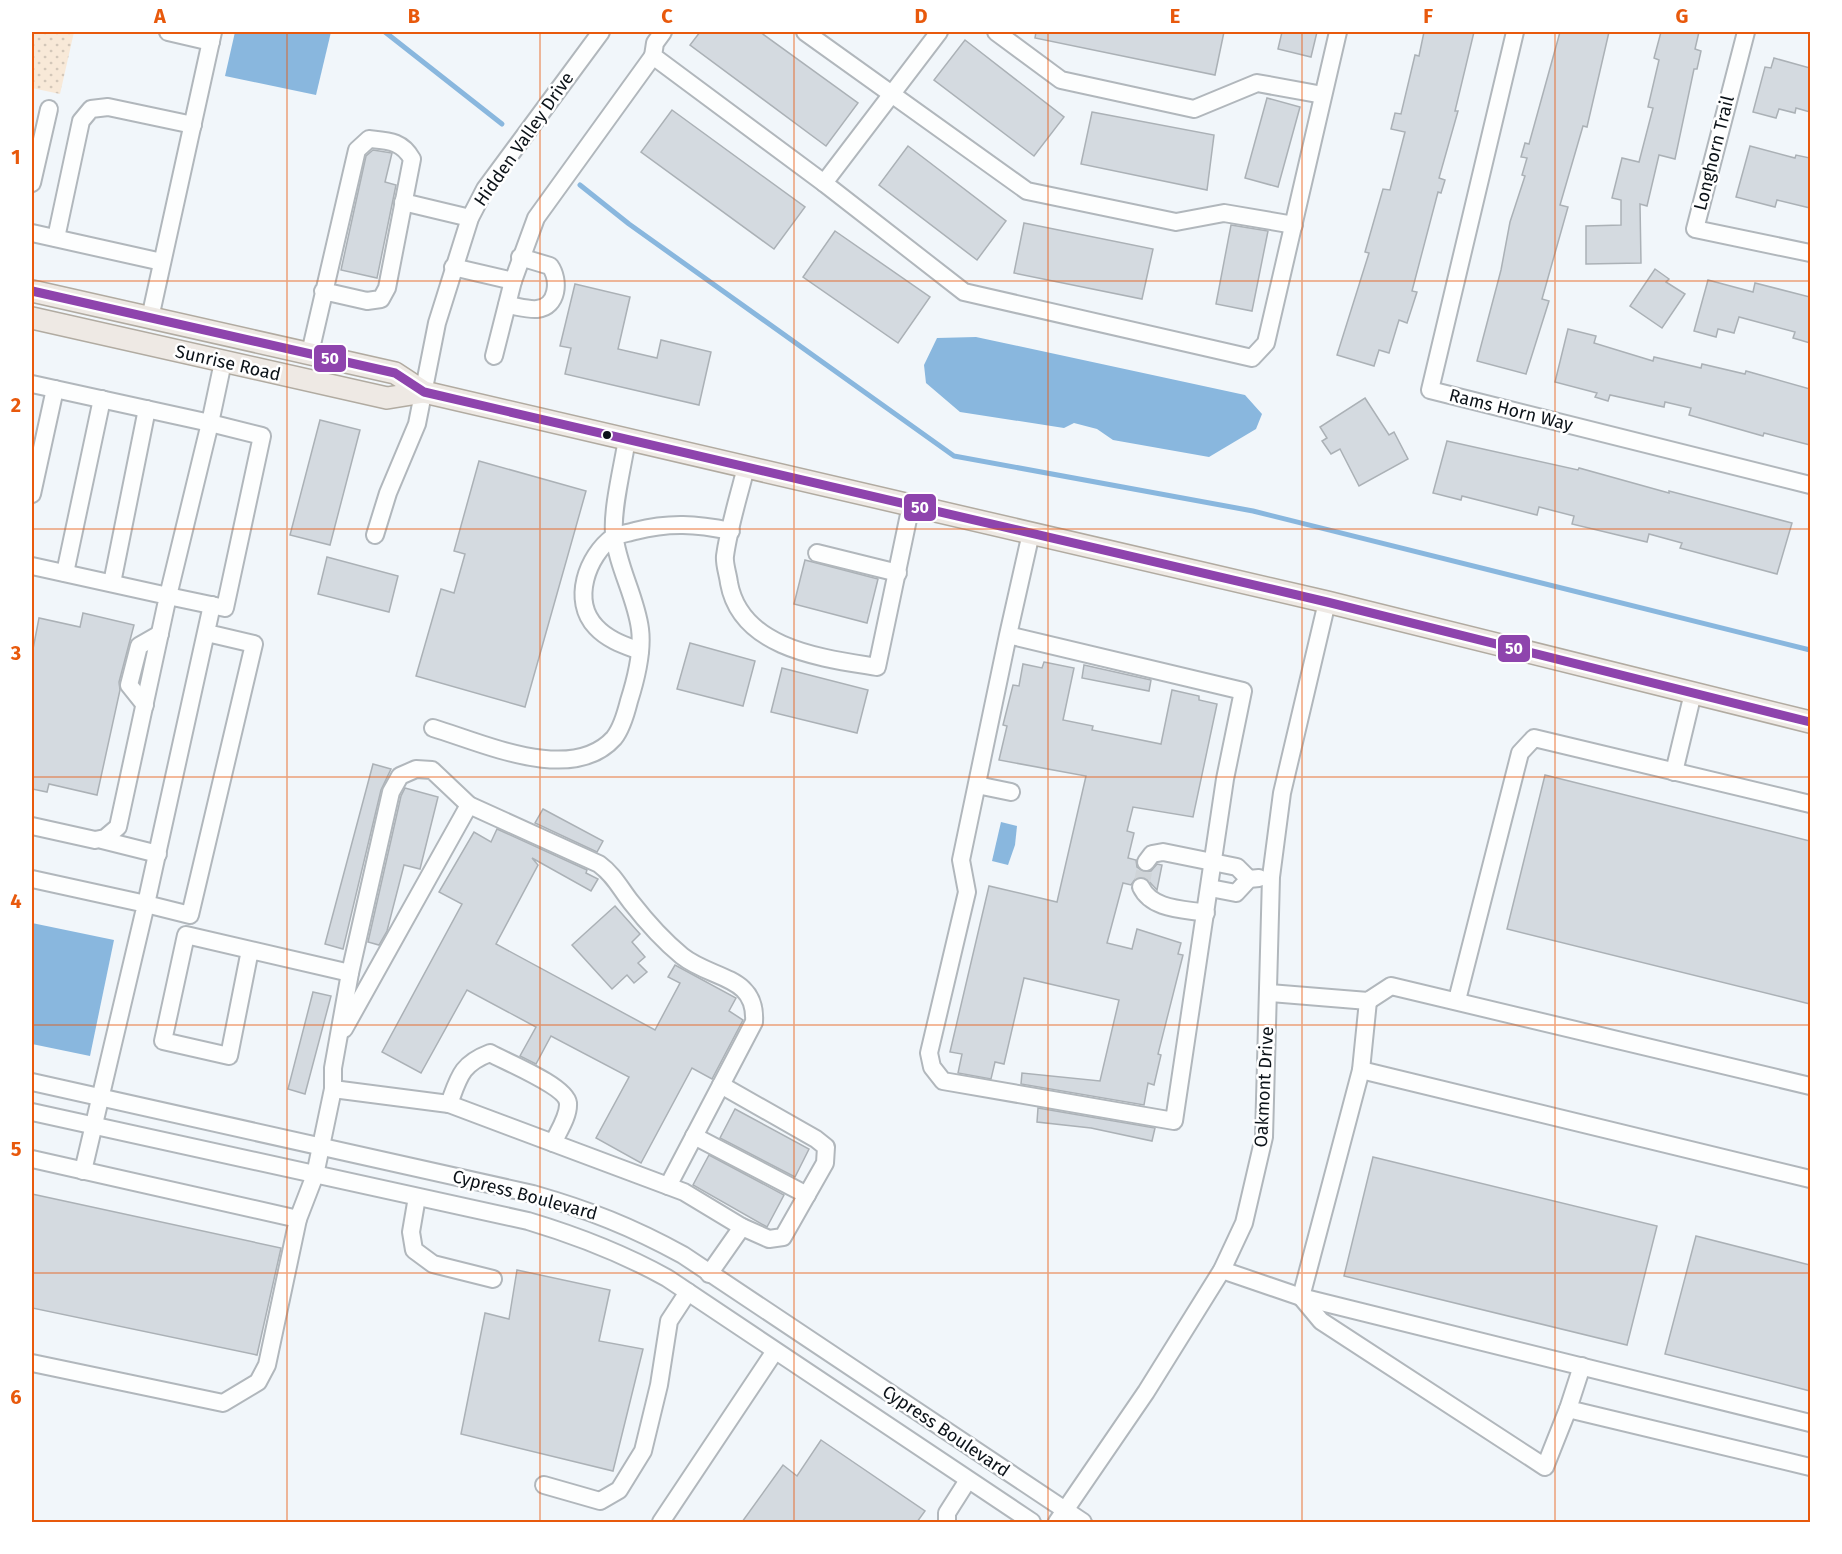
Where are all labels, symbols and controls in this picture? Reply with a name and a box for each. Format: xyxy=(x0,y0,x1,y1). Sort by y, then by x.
text: A xyxy=(153,4,167,28)
text: B xyxy=(408,4,420,28)
text: C xyxy=(661,4,673,28)
text: D xyxy=(914,4,928,28)
text: E xyxy=(1170,4,1180,28)
text: F xyxy=(1423,4,1433,28)
text: G xyxy=(1676,4,1688,28)
street label: Hidden Valley Drive xyxy=(469,68,579,210)
street label: Longhorn Trail xyxy=(1689,93,1739,213)
text: 1 xyxy=(11,145,21,169)
street label: Sunrise Road xyxy=(173,340,283,386)
line badge: 50 xyxy=(313,344,347,373)
text: 50 xyxy=(321,349,339,368)
street label: Rams Horn Way xyxy=(1447,384,1575,436)
text: 2 xyxy=(11,393,21,417)
unlabelled marker xyxy=(601,429,613,441)
line badge: 50 xyxy=(903,493,937,522)
text: 50 xyxy=(911,498,929,517)
line badge: 50 xyxy=(1497,634,1531,663)
text: 50 xyxy=(1505,639,1523,658)
text: 3 xyxy=(10,641,21,665)
text: 4 xyxy=(10,889,22,913)
street label: Oakmont Drive xyxy=(1250,1026,1278,1148)
text: 5 xyxy=(11,1137,22,1161)
street label: Cypress Boulevard xyxy=(450,1165,600,1225)
street label: Cypress Boulevard xyxy=(878,1380,1014,1482)
text: 6 xyxy=(10,1385,22,1409)

